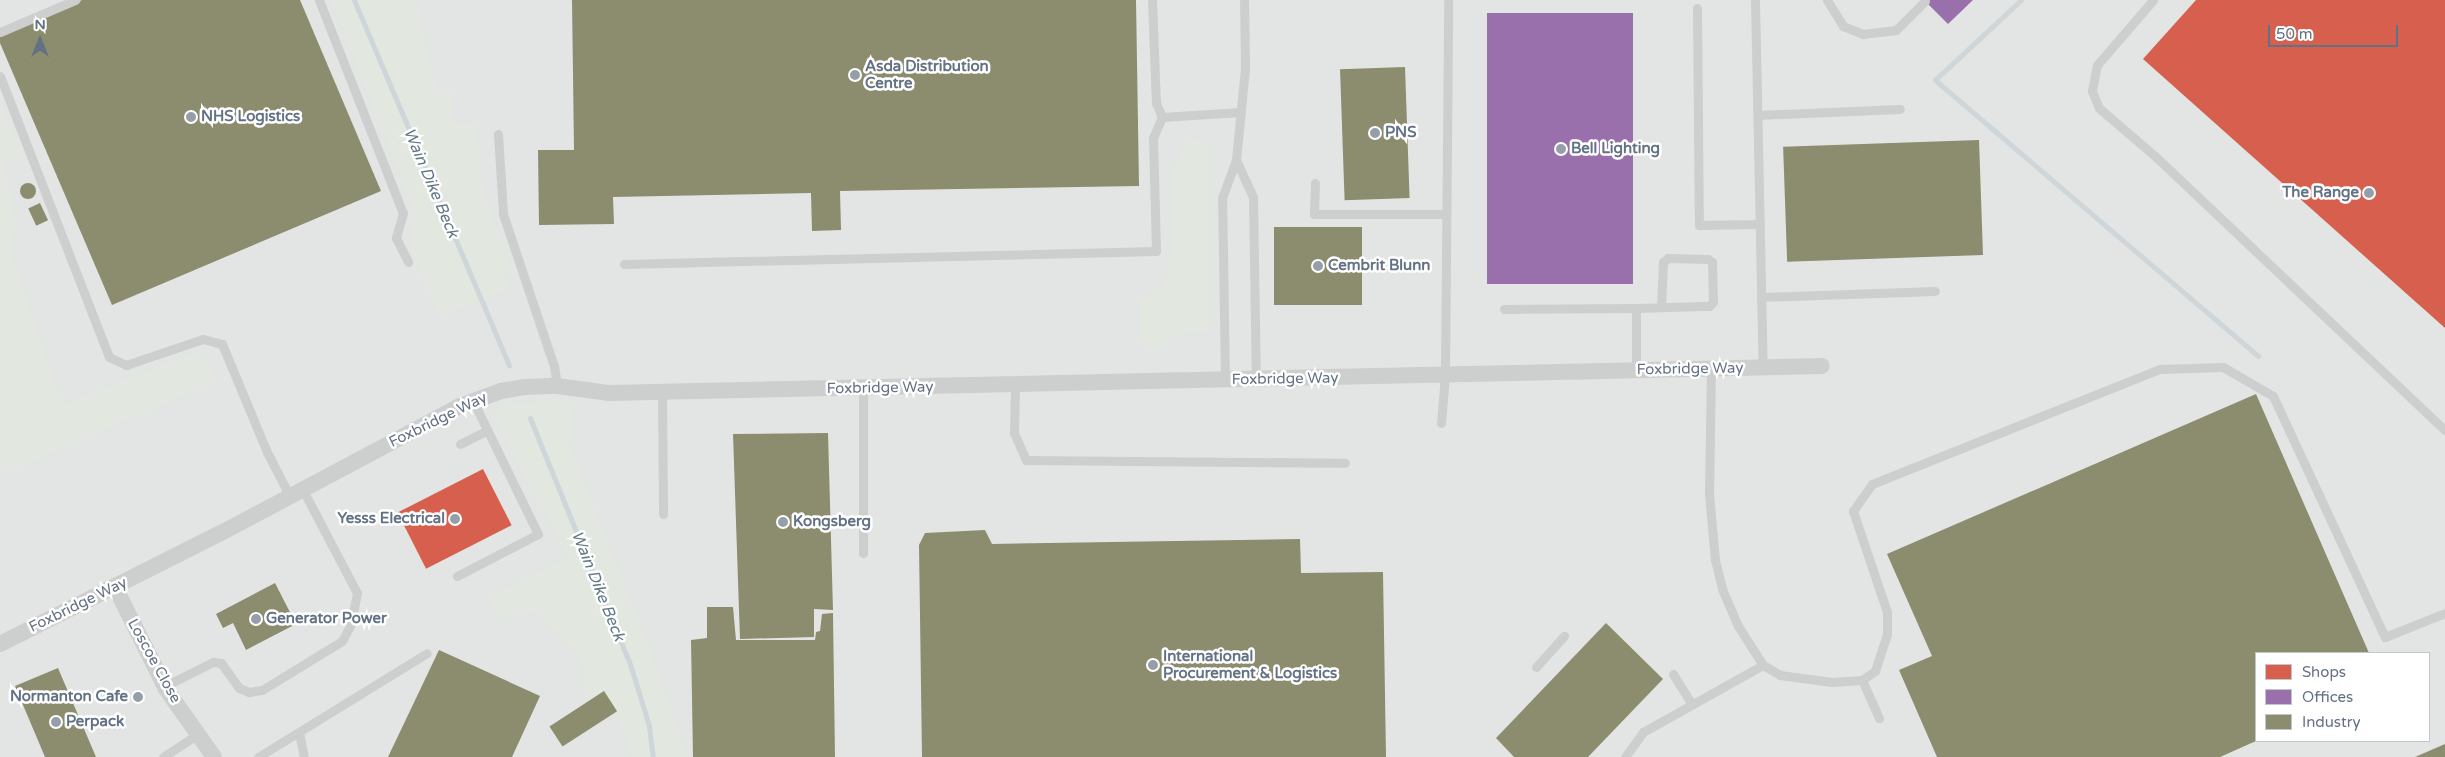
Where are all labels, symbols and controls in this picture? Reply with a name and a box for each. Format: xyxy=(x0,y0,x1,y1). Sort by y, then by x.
north arrow xyxy=(15,15,65,65)
scale bar xyxy=(2270,15,2400,47)
text: N xyxy=(34,16,46,33)
text: 50 m xyxy=(2276,25,2313,43)
place label: Asda Distribution Centre xyxy=(865,57,989,92)
marker: Asda Distribution Centre xyxy=(849,69,861,81)
place label: NHS Logistics xyxy=(201,108,300,126)
marker: NHS Logistics xyxy=(185,111,197,123)
place label: PNS xyxy=(1385,124,1416,142)
water label: Wain Dike Beck xyxy=(399,125,463,241)
marker: PNS xyxy=(1369,127,1381,139)
place label: Bell Lighting xyxy=(1571,140,1660,158)
marker: Bell Lighting xyxy=(1555,143,1567,155)
place label: The Range xyxy=(2282,184,2359,202)
marker: The Range xyxy=(2363,187,2375,199)
place label: Cembrit Blunn xyxy=(1328,257,1430,275)
marker: Cembrit Blunn xyxy=(1312,260,1324,272)
street label: Foxbridge Way xyxy=(1636,359,1744,379)
street label: Foxbridge Way xyxy=(1231,369,1339,389)
street label: Foxbridge Way xyxy=(826,378,934,398)
street label: Foxbridge Way xyxy=(386,389,490,451)
place label: Yesss Electrical xyxy=(337,510,445,528)
marker: Yesss Electrical xyxy=(449,513,461,525)
place label: Kongsberg xyxy=(793,513,871,531)
marker: Kongsberg xyxy=(777,516,789,528)
water label: Wain Dike Beck xyxy=(567,528,629,644)
street label: Foxbridge Way xyxy=(26,574,130,636)
place label: Generator Power xyxy=(266,610,387,628)
marker: Generator Power xyxy=(250,613,262,625)
street label: Loscoe Close xyxy=(123,616,185,706)
place label: International Procurement & Logistics xyxy=(1163,647,1337,682)
legend xyxy=(2255,652,2430,742)
marker: International Procurement & Logistics xyxy=(1147,659,1159,671)
text: Shops xyxy=(2302,663,2346,681)
place label: Normanton Cafe xyxy=(10,688,128,706)
text: Offices xyxy=(2302,688,2353,706)
marker: Normanton Cafe xyxy=(132,691,144,703)
place label: Perpack xyxy=(66,713,124,731)
text: Industry xyxy=(2302,713,2361,731)
marker: Perpack xyxy=(50,716,62,728)

